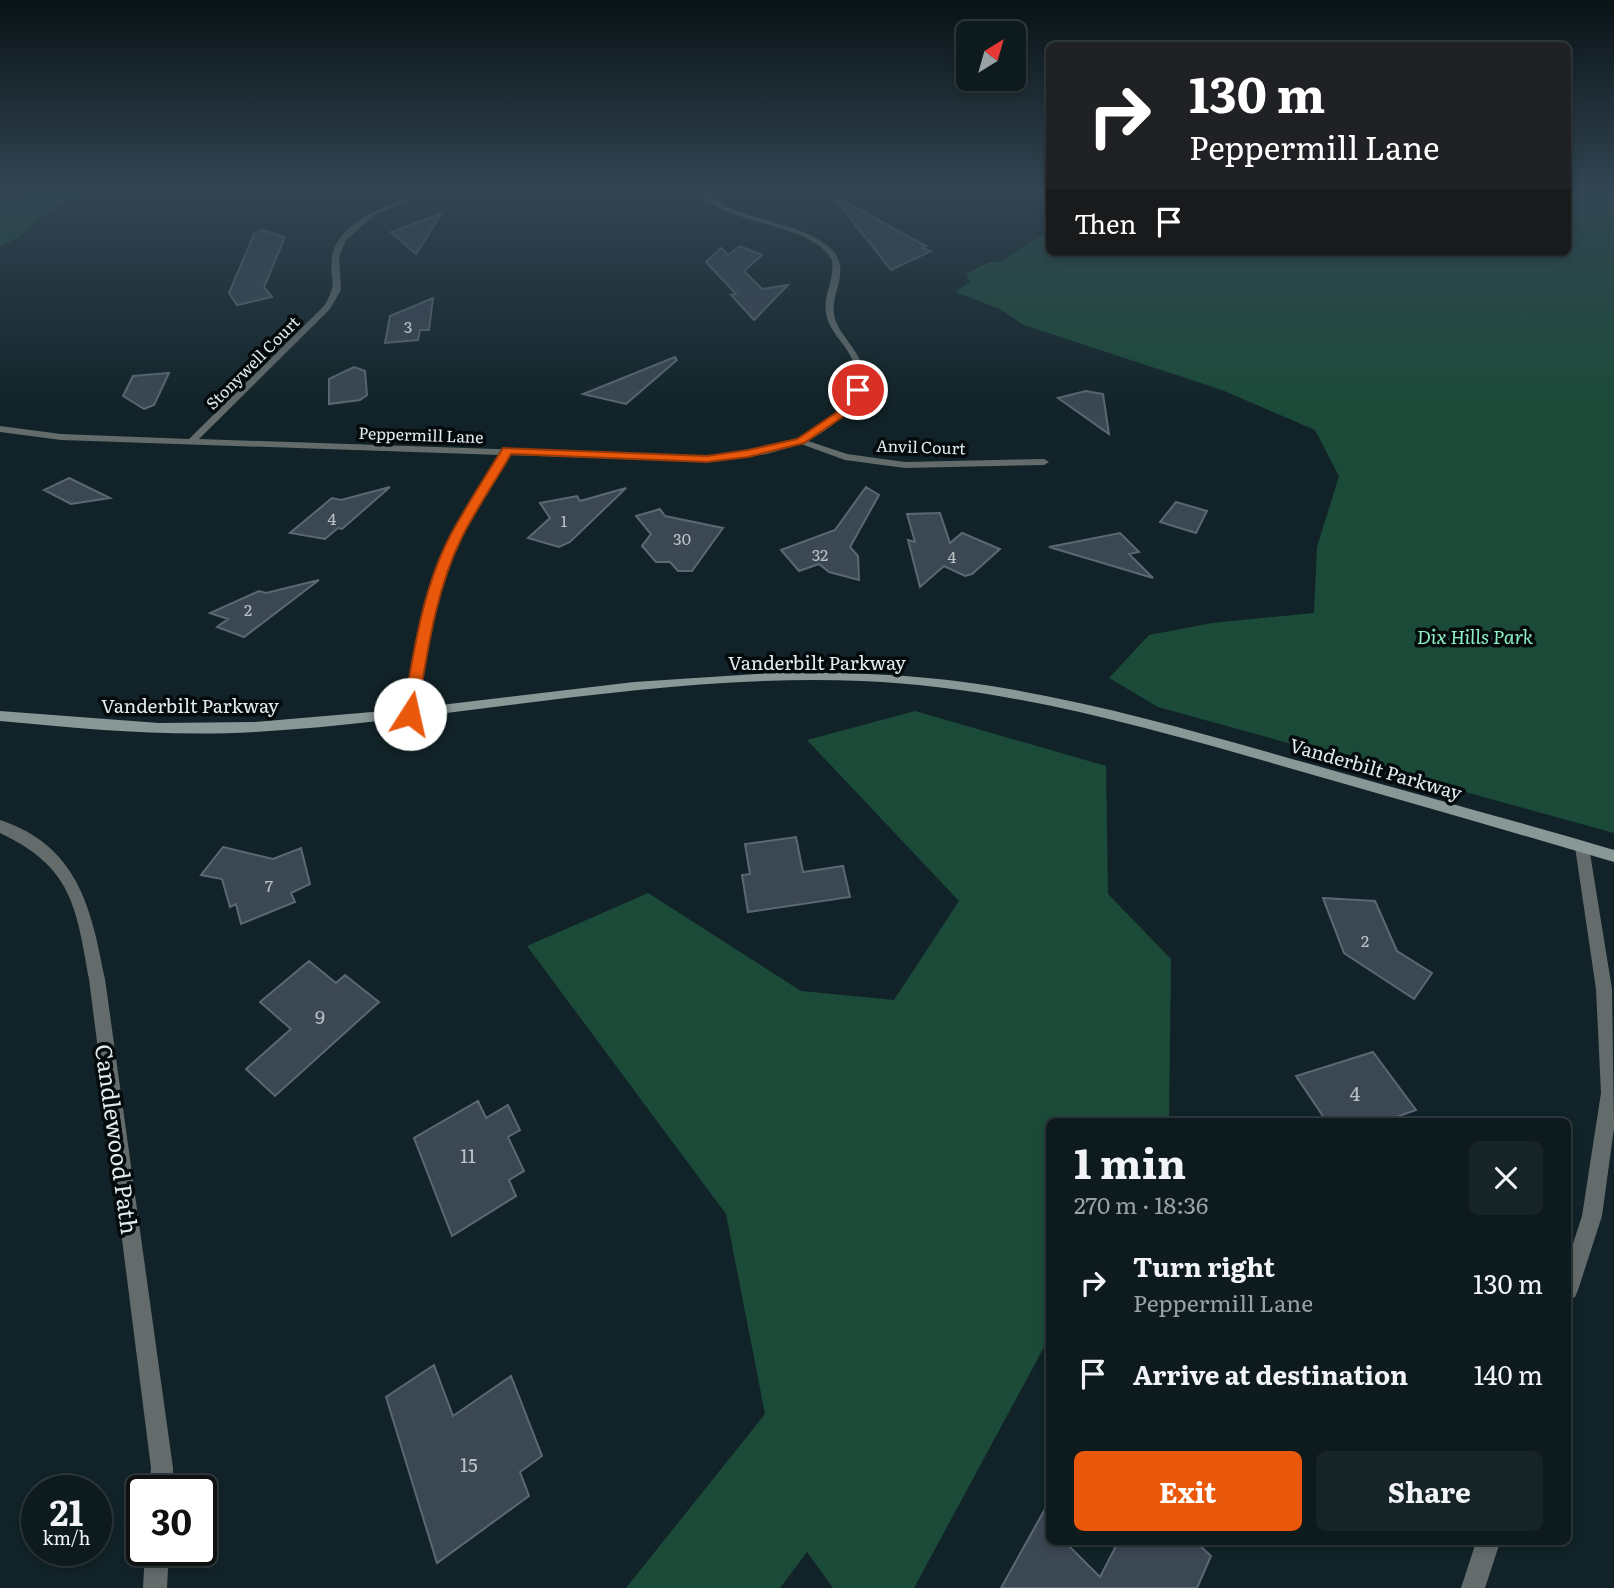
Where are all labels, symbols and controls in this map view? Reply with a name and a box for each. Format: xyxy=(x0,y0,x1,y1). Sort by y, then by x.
north arrow xyxy=(956,21,1026,91)
map controls xyxy=(956,21,1026,91)
text: 130 m xyxy=(1189,55,1325,128)
icon: right xyxy=(1074,70,1165,161)
text: Peppermill Lane xyxy=(1189,122,1440,170)
text: Then xyxy=(1074,203,1136,242)
icon: arrive xyxy=(1150,203,1188,241)
street label: Stonywell Court xyxy=(200,309,305,414)
house number: 3 xyxy=(404,314,412,338)
pin xyxy=(828,360,888,420)
icon: arrive xyxy=(839,371,877,409)
street label: Peppermill Lane xyxy=(358,420,484,448)
street label: Anvil Court xyxy=(876,432,967,460)
house number: 4 xyxy=(328,506,337,530)
house number: 1 xyxy=(561,508,568,532)
house number: 30 xyxy=(673,526,691,550)
house number: 32 xyxy=(812,542,828,566)
house number: 4 xyxy=(948,544,957,568)
house number: 2 xyxy=(244,597,252,621)
park label: Dix Hills Park xyxy=(1417,622,1534,650)
street label: Vanderbilt Parkway xyxy=(728,648,906,676)
position arrow xyxy=(373,677,447,751)
street label: Vanderbilt Parkway xyxy=(101,691,279,719)
street label: Vanderbilt Parkway xyxy=(1287,730,1466,806)
house number: 7 xyxy=(265,873,273,897)
house number: 2 xyxy=(1361,928,1369,952)
house number: 9 xyxy=(315,1002,325,1030)
street label: Candlewood Path xyxy=(88,1042,148,1236)
house number: 4 xyxy=(1350,1079,1361,1107)
text: 1 min xyxy=(1074,1130,1186,1192)
house number: 11 xyxy=(460,1141,476,1169)
button: close xyxy=(1469,1141,1543,1215)
text: 270 m · 18:36 xyxy=(1074,1187,1208,1221)
text: Turn right xyxy=(1133,1246,1275,1285)
text: 130 m xyxy=(1473,1263,1543,1302)
icon: right xyxy=(1074,1264,1112,1302)
text: Peppermill Lane xyxy=(1133,1285,1313,1319)
text: Arrive at destination xyxy=(1133,1354,1408,1393)
text: 140 m xyxy=(1474,1354,1543,1393)
icon: arrive xyxy=(1074,1355,1112,1393)
house number: 15 xyxy=(460,1450,478,1478)
button: Exit xyxy=(1074,1451,1302,1531)
button: Share xyxy=(1316,1451,1543,1531)
speed limit sign: 30 xyxy=(126,1475,217,1566)
text: 21 xyxy=(50,1485,83,1537)
text: km/h xyxy=(43,1524,90,1551)

